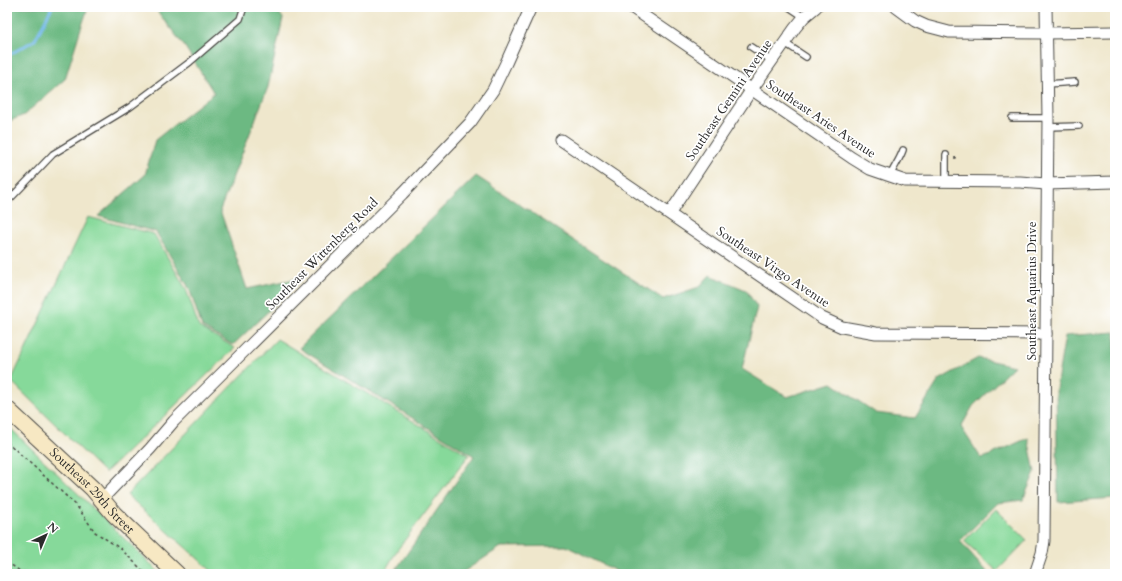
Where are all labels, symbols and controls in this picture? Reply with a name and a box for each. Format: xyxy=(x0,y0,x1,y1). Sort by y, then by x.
street label: Southeast Gemini Avenue xyxy=(682,36,776,164)
street label: Southeast Aries Avenue xyxy=(763,75,880,163)
street label: Southeast Wittenberg Road xyxy=(262,194,382,314)
street label: Southeast Aquarius Drive xyxy=(1023,221,1041,361)
street label: Southeast Virgo Avenue xyxy=(713,222,833,312)
street label: Southeast 29th Street xyxy=(45,444,139,538)
north arrow xyxy=(26,515,66,555)
text: N xyxy=(44,519,62,537)

